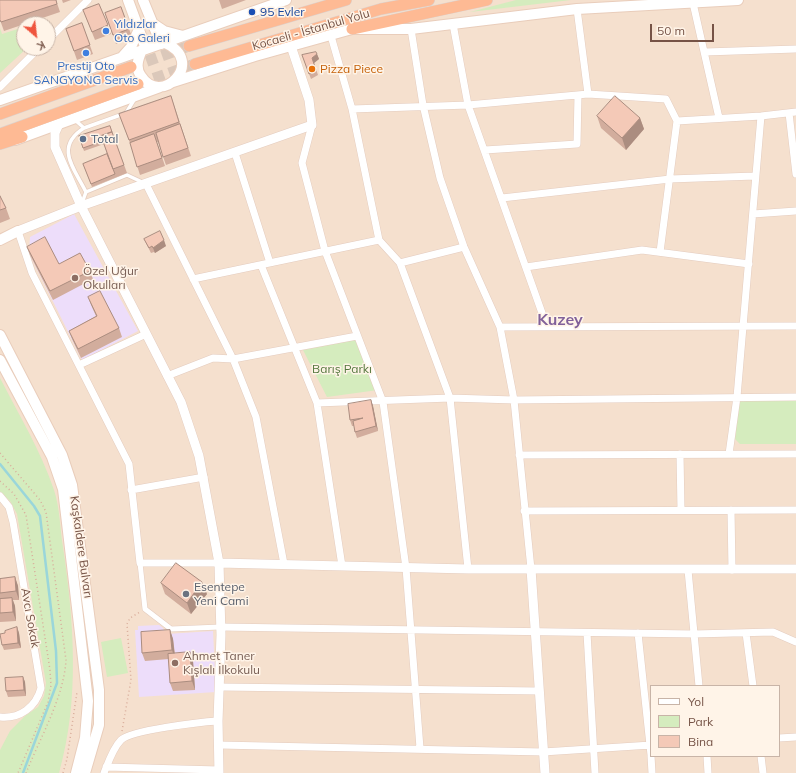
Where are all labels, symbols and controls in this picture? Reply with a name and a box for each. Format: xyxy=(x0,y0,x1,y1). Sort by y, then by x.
place label: 95 Evler xyxy=(260,5,305,19)
street label: Kocaeli - İstanbul Yolu xyxy=(251,6,371,54)
marker: 95 Evler xyxy=(247,7,257,17)
north arrow xyxy=(16,16,56,56)
scale bar xyxy=(652,16,716,42)
place label: Yıldızlar Oto Galeri xyxy=(114,17,170,45)
text: 50 m xyxy=(657,23,685,38)
marker: Yıldızlar Oto Galeri xyxy=(101,26,111,36)
text: K xyxy=(35,38,48,54)
marker: Prestij Oto SANGYONG Servis xyxy=(81,48,91,58)
place label: Prestij Oto SANGYONG Servis xyxy=(34,59,138,87)
place label: Pizza Piece xyxy=(320,62,383,76)
marker: Pizza Piece xyxy=(307,64,317,74)
place label: Total xyxy=(91,132,118,146)
marker: Total xyxy=(78,134,88,144)
place label: Özel Uğur Okulları xyxy=(83,264,138,292)
marker: Özel Uğur Okulları xyxy=(70,273,80,283)
district label: Kuzey xyxy=(537,310,583,330)
park label: Barış Parkı xyxy=(312,362,372,376)
street label: Kaşkaldere Bulvarı xyxy=(67,495,95,599)
place label: Esentepe Yeni Cami xyxy=(194,580,248,608)
street label: Avcı Sokak xyxy=(18,587,42,649)
marker: Esentepe Yeni Cami xyxy=(181,589,191,599)
place label: Ahmet Taner Kışlalı İlkokulu xyxy=(183,649,260,677)
marker: Ahmet Taner Kışlalı İlkokulu xyxy=(170,658,180,668)
legend xyxy=(650,685,780,757)
text: Yol xyxy=(688,694,704,709)
text: Park xyxy=(688,714,713,729)
text: Bina xyxy=(688,734,713,749)

